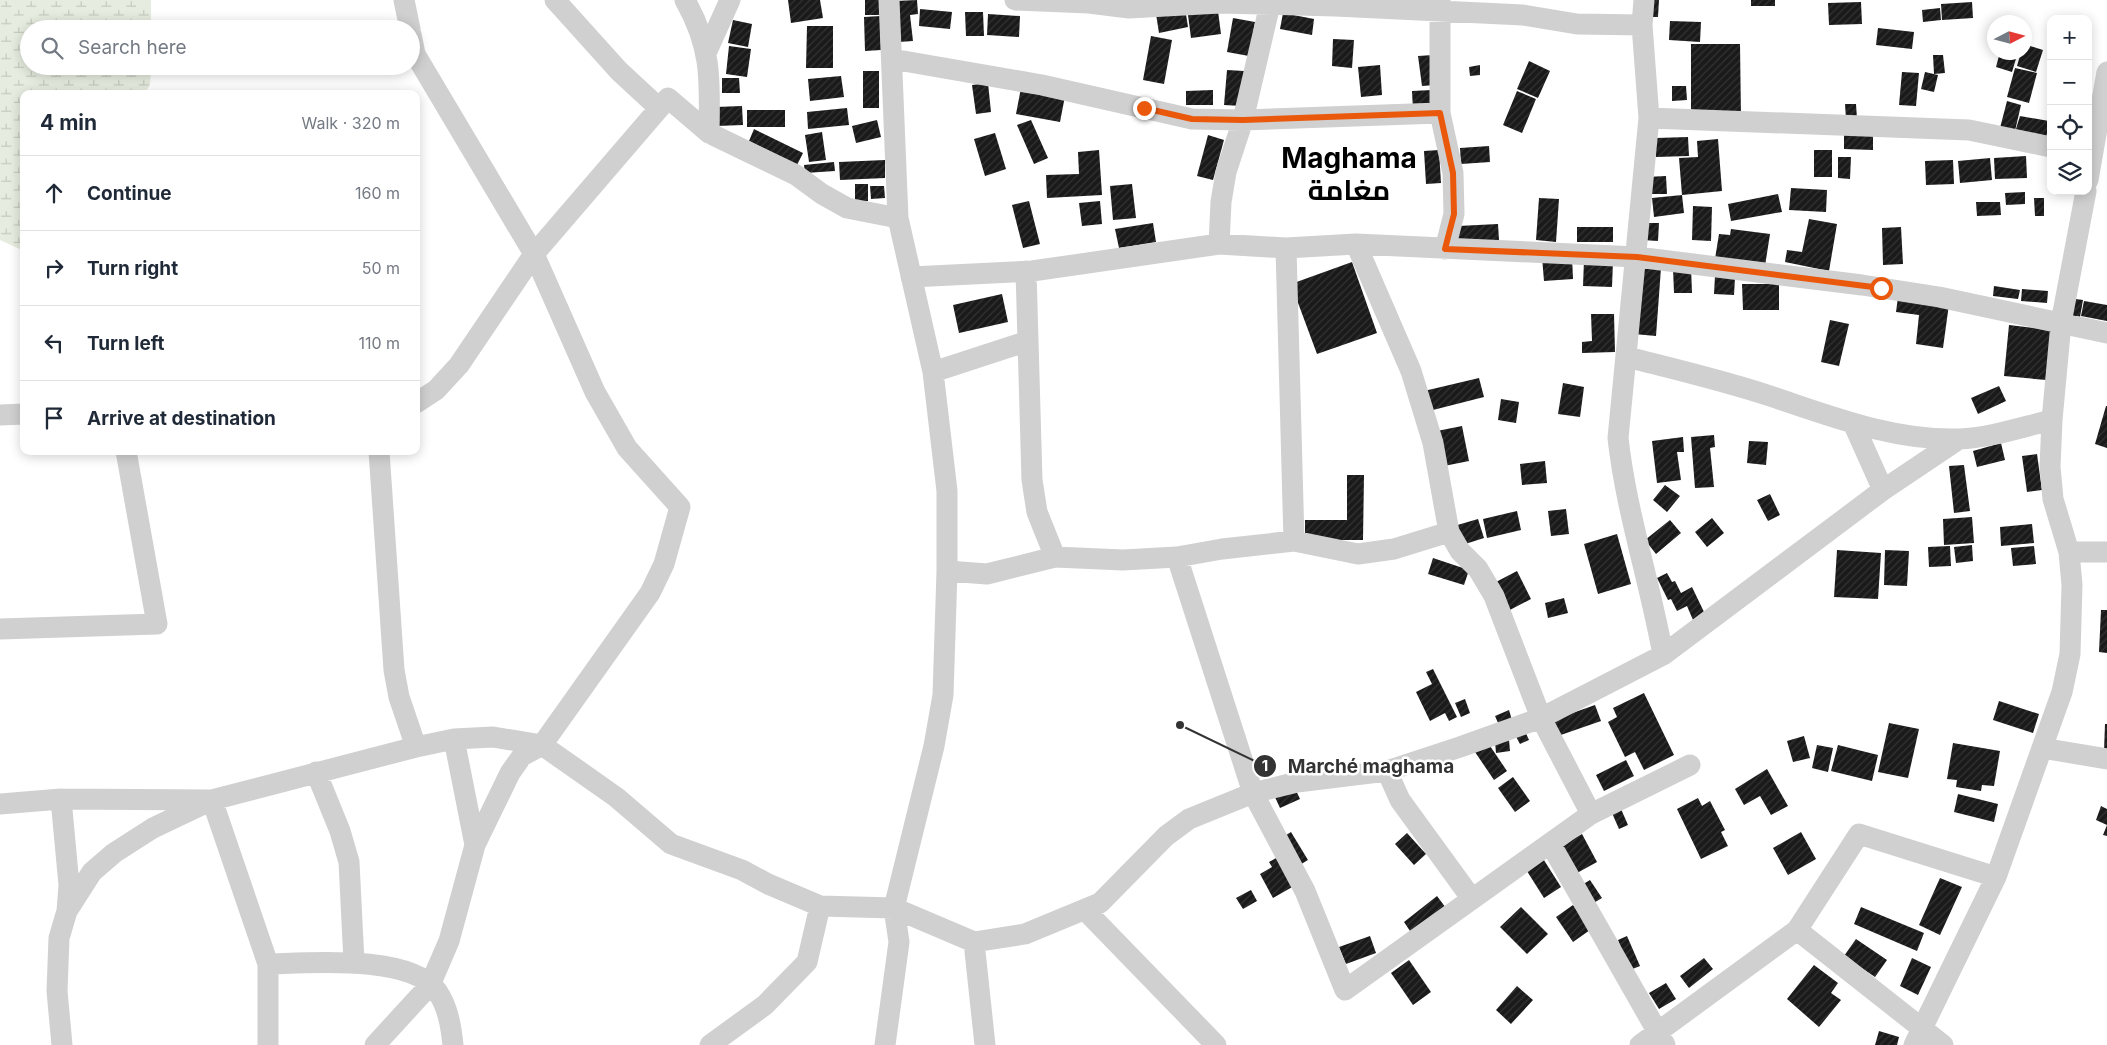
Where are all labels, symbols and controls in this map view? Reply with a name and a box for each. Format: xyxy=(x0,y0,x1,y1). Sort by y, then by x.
north arrow xyxy=(1987,15,2032,60)
map controls xyxy=(2047,15,2092,195)
button: + xyxy=(2047,15,2092,60)
search box xyxy=(20,20,420,75)
icon: search xyxy=(38,34,66,62)
text: Search here xyxy=(78,36,187,59)
button: − xyxy=(2047,60,2092,105)
route end xyxy=(1133,97,1156,120)
button: locate xyxy=(2047,105,2092,150)
text: 4 min xyxy=(40,110,97,135)
text: Walk · 320 m xyxy=(302,113,400,133)
district label: Maghama مغامة xyxy=(1281,141,1417,207)
button: layers xyxy=(2047,150,2092,195)
icon: ahead xyxy=(40,179,68,207)
text: Continue xyxy=(87,182,172,205)
text: 160 m xyxy=(355,183,400,203)
icon: right xyxy=(40,254,68,282)
text: Turn right xyxy=(87,257,178,280)
text: 50 m xyxy=(362,258,400,278)
route start xyxy=(1870,277,1893,300)
icon: left xyxy=(40,329,68,357)
text: Turn left xyxy=(87,332,165,355)
text: 110 m xyxy=(358,333,400,353)
icon: arrive xyxy=(40,404,68,432)
text: Arrive at destination xyxy=(87,407,276,430)
callout: Marché maghama xyxy=(1253,749,1464,783)
text: Marché maghama xyxy=(1288,755,1454,778)
text: 1 xyxy=(1262,756,1268,775)

